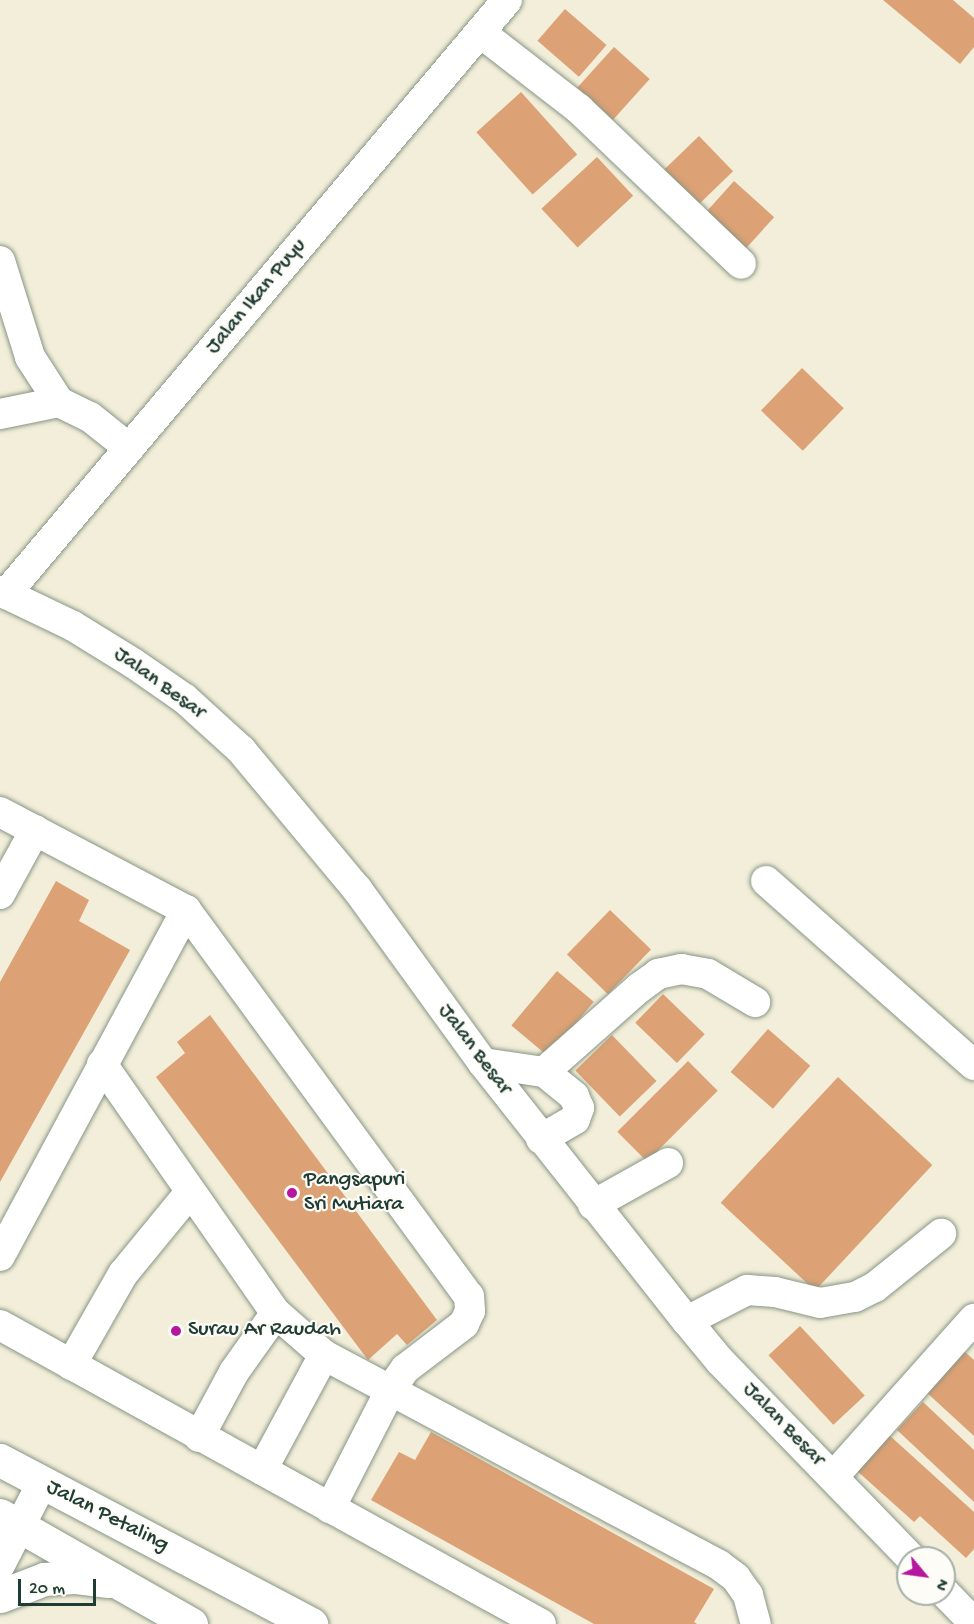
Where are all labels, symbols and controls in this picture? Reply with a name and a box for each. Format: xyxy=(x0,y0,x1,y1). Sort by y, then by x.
street label: Jalan Ikan Puyu xyxy=(201,234,313,360)
street label: Jalan Besar xyxy=(108,642,210,726)
street label: Jalan Besar xyxy=(431,999,517,1101)
place label: Pangsapuri Sri Mutiara xyxy=(304,1167,405,1218)
marker: Pangsapuri Sri Mutiara xyxy=(285,1186,299,1200)
place label: Surau Ar Raudah xyxy=(188,1318,341,1344)
marker: Surau Ar Raudah xyxy=(169,1324,183,1338)
street label: Jalan Besar xyxy=(736,1377,830,1473)
street label: Jalan Petaling xyxy=(41,1475,173,1559)
north arrow xyxy=(896,1546,956,1606)
scale bar xyxy=(21,1567,99,1605)
text: N xyxy=(930,1575,951,1593)
text: 20 m xyxy=(29,1579,65,1600)

